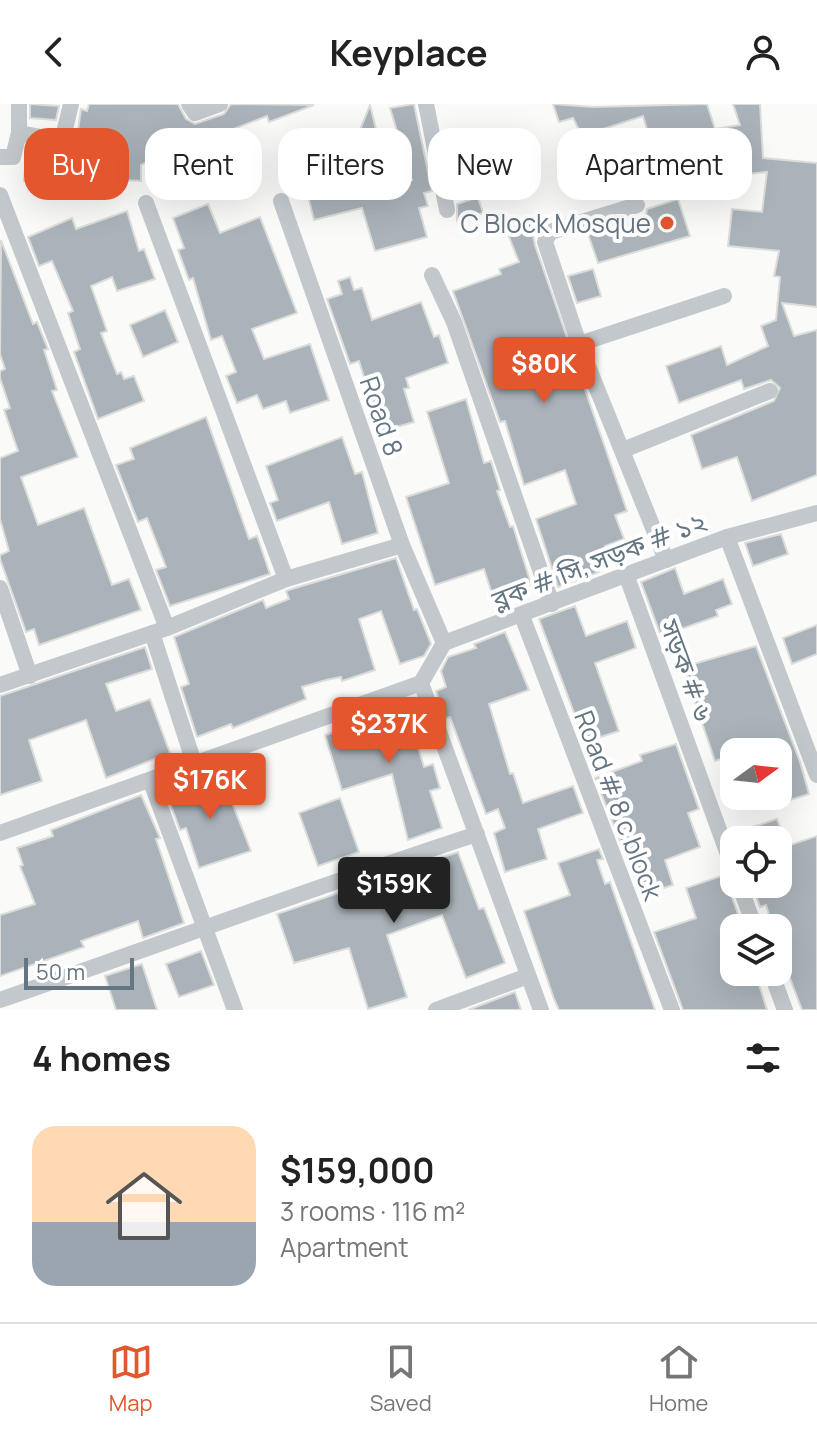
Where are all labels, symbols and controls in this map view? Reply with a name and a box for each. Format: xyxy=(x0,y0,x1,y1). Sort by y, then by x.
text: Keyplace xyxy=(329,28,488,77)
icon: back xyxy=(32,30,76,74)
icon: person xyxy=(741,30,785,74)
chip: Buy xyxy=(24,128,129,200)
chip: Rent xyxy=(145,128,262,200)
chip: Filters xyxy=(278,128,412,200)
chip: New xyxy=(428,128,541,200)
chip: Apartment xyxy=(557,128,752,200)
place label: C Block Mosque xyxy=(461,205,651,241)
marker: C Block Mosque xyxy=(658,214,676,232)
pin: $80K xyxy=(497,337,591,405)
text: $80K xyxy=(511,345,577,381)
street label: Road 8 xyxy=(352,371,412,461)
street label: ব্লক # সি, সড়ক # ১২ xyxy=(486,503,711,618)
street label: সড়ক # ৬ xyxy=(652,613,722,726)
pin: $237K xyxy=(333,697,445,765)
text: $237K xyxy=(350,705,428,741)
street label: Road # 8 c block xyxy=(566,705,672,906)
north arrow xyxy=(720,738,792,810)
map controls xyxy=(720,738,792,986)
pin: $176K xyxy=(154,753,266,821)
text: $176K xyxy=(173,761,247,797)
button: locate xyxy=(720,826,792,898)
pin: $159K xyxy=(338,857,450,925)
text: $159K xyxy=(356,865,432,901)
button: layers xyxy=(720,914,792,986)
scale bar xyxy=(24,954,134,990)
text: 50 m xyxy=(36,957,85,987)
text: 4 homes xyxy=(32,1035,171,1081)
icon: filters xyxy=(741,1036,785,1080)
text: $159,000 xyxy=(280,1147,435,1193)
icon: home xyxy=(96,1158,192,1254)
text: 3 rooms · 116 m² xyxy=(280,1193,466,1229)
text: Apartment xyxy=(280,1229,409,1265)
tab: Map xyxy=(109,1340,153,1418)
tab: Saved xyxy=(370,1340,432,1418)
tab: Home xyxy=(649,1340,708,1418)

